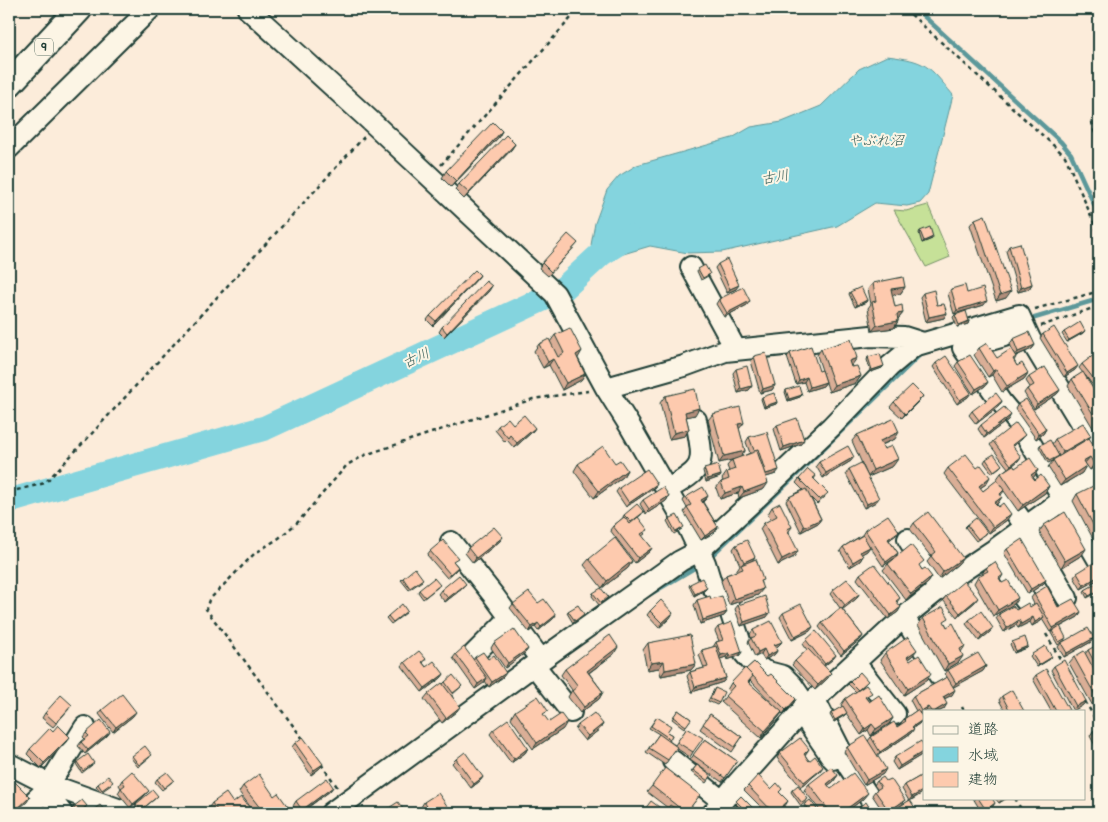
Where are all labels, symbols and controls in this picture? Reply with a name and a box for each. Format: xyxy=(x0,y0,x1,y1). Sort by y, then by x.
road number: 9 xyxy=(35,38,53,56)
water label: やぶれ沼 xyxy=(848,132,905,149)
water label: 古川 xyxy=(760,166,790,188)
water label: 古川 xyxy=(400,344,432,372)
legend xyxy=(923,710,1086,800)
text: 道路 xyxy=(968,720,998,739)
text: 水域 xyxy=(968,746,998,765)
text: 建物 xyxy=(968,770,998,789)

